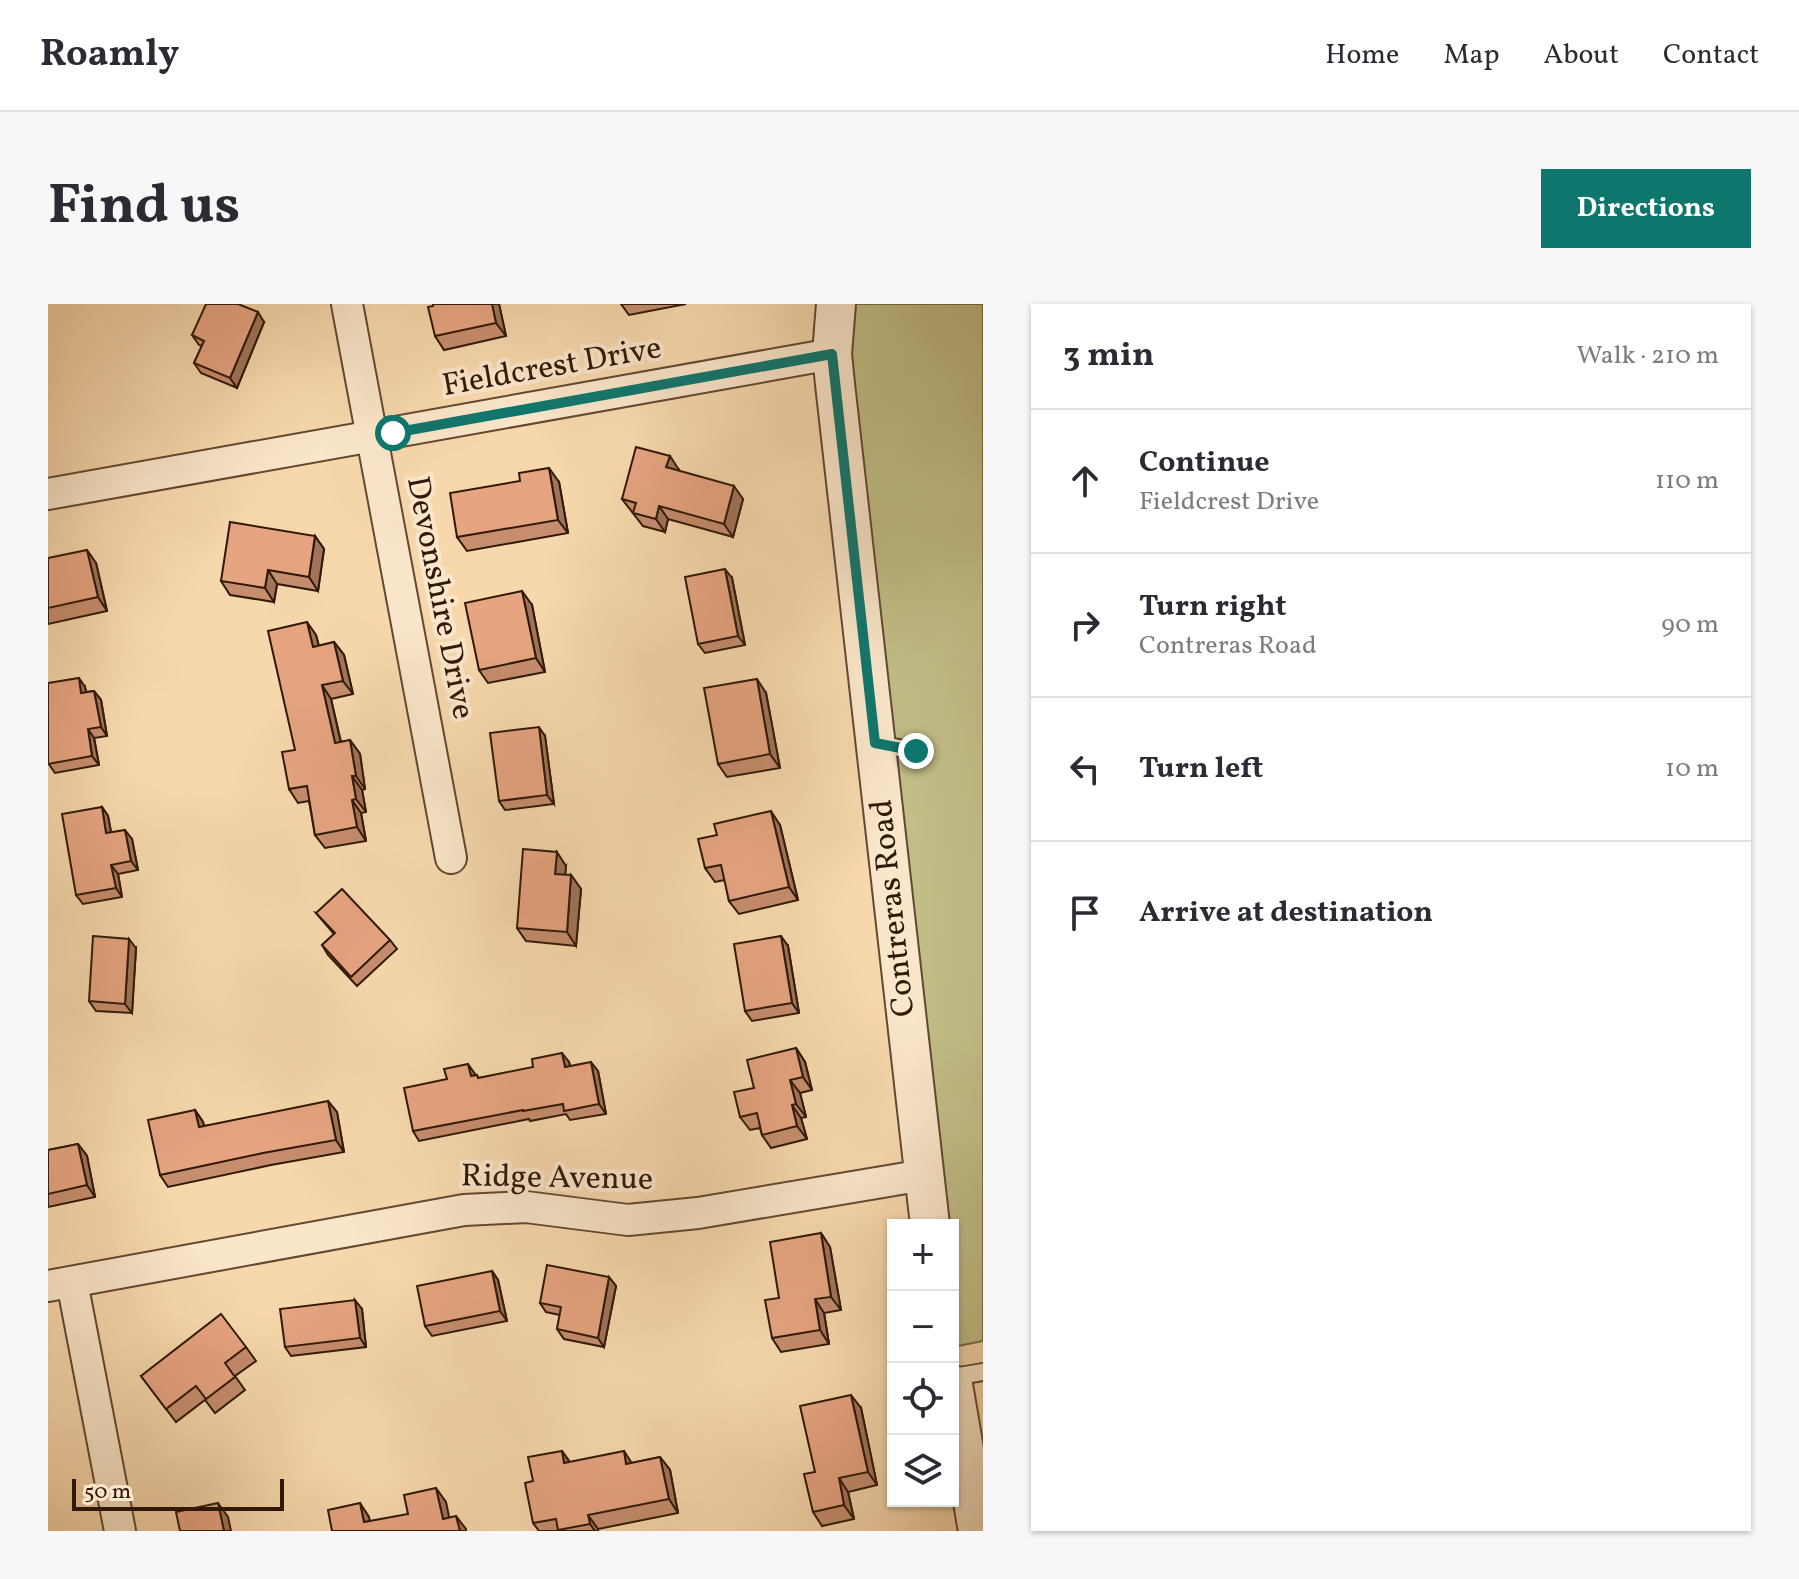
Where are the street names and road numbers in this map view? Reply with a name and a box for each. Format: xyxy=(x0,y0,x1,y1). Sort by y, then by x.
street label: Fieldcrest Drive xyxy=(439,327,665,409)
street label: Devonshire Drive xyxy=(394,473,484,723)
street label: Contreras Road xyxy=(861,797,927,1019)
street label: Ridge Avenue xyxy=(461,1155,653,1203)

